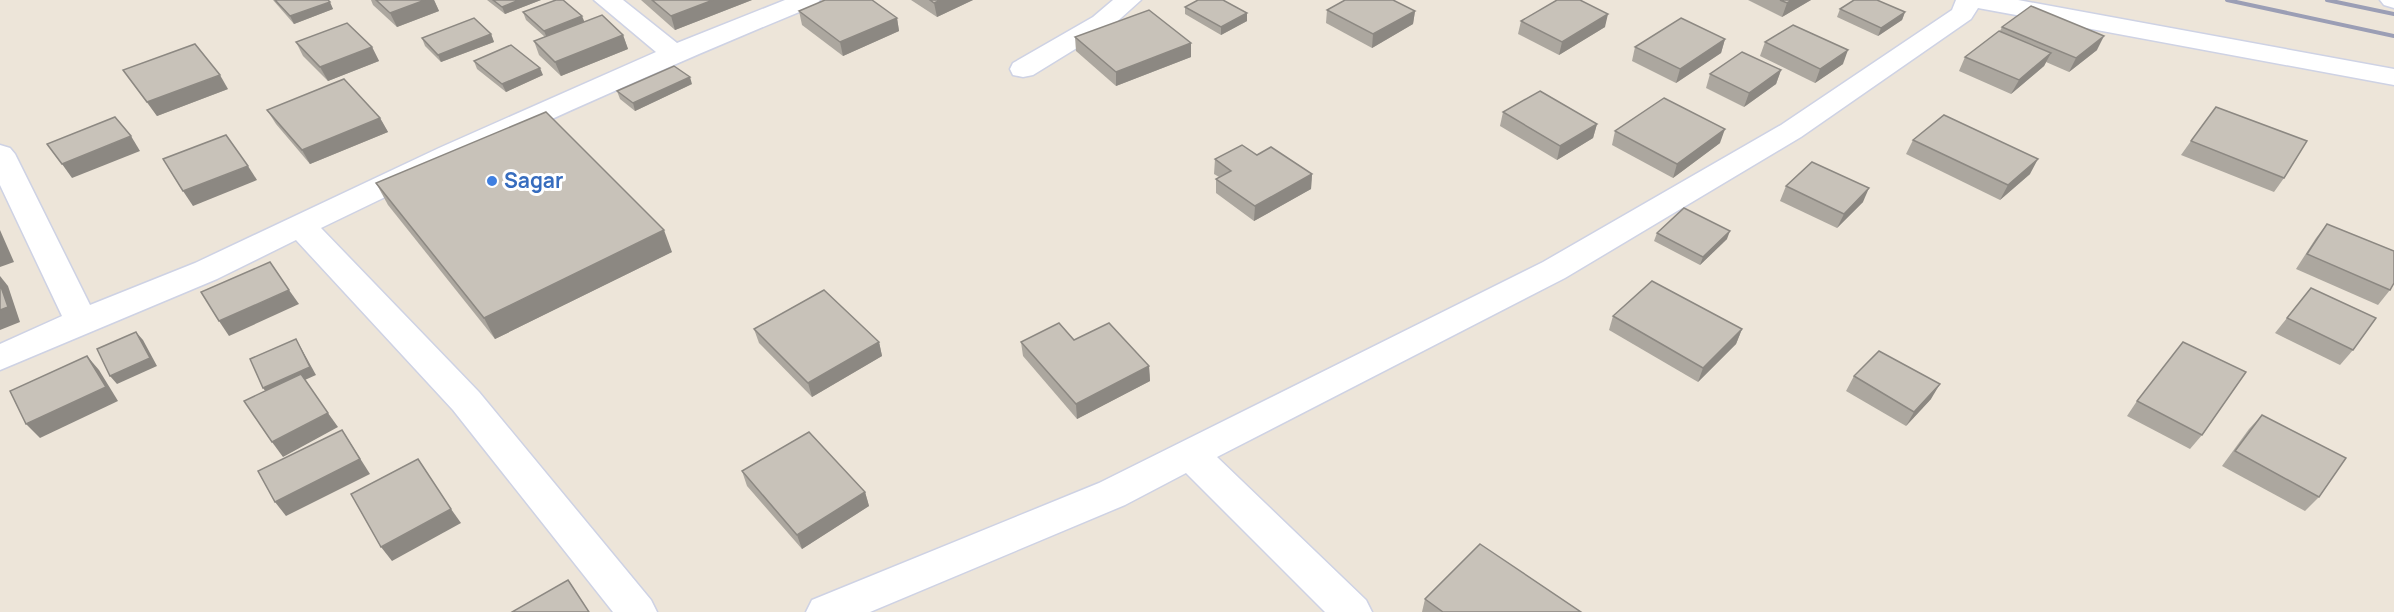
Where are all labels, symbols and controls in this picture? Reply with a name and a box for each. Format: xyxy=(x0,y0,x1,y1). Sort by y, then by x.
place label: Sagar xyxy=(504,166,563,194)
marker: Sagar xyxy=(485,174,499,188)

